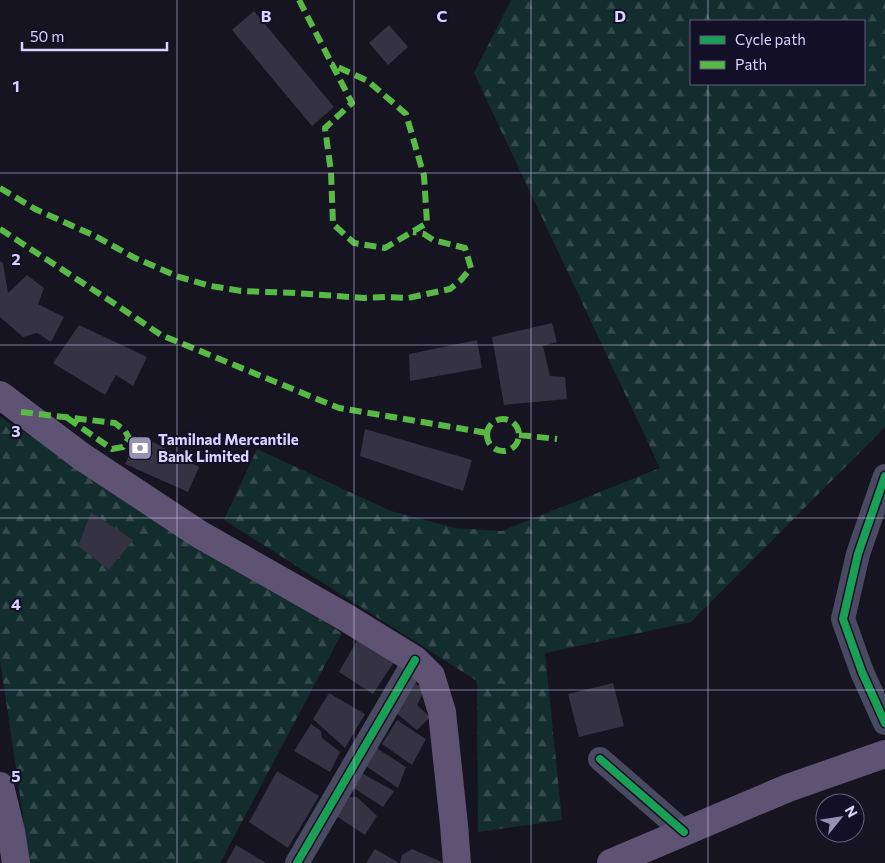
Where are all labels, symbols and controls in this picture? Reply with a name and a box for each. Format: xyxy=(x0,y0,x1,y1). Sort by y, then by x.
text: B xyxy=(261,6,272,25)
text: C xyxy=(437,6,448,25)
text: D xyxy=(614,6,626,25)
scale bar xyxy=(22,20,168,52)
legend xyxy=(690,20,865,85)
text: 50 m xyxy=(30,27,64,45)
text: Cycle path xyxy=(735,30,806,48)
text: Path xyxy=(735,55,767,73)
text: 1 xyxy=(12,76,20,95)
text: 2 xyxy=(11,249,21,268)
text: 3 xyxy=(11,421,21,440)
place label: Tamilnad Mercantile Bank Limited xyxy=(158,430,299,465)
bank icon: Tamilnad Mercantile Bank Limited xyxy=(127,435,153,461)
text: 4 xyxy=(11,594,21,613)
text: 5 xyxy=(11,766,21,785)
north arrow xyxy=(815,793,865,843)
text: N xyxy=(842,802,862,820)

